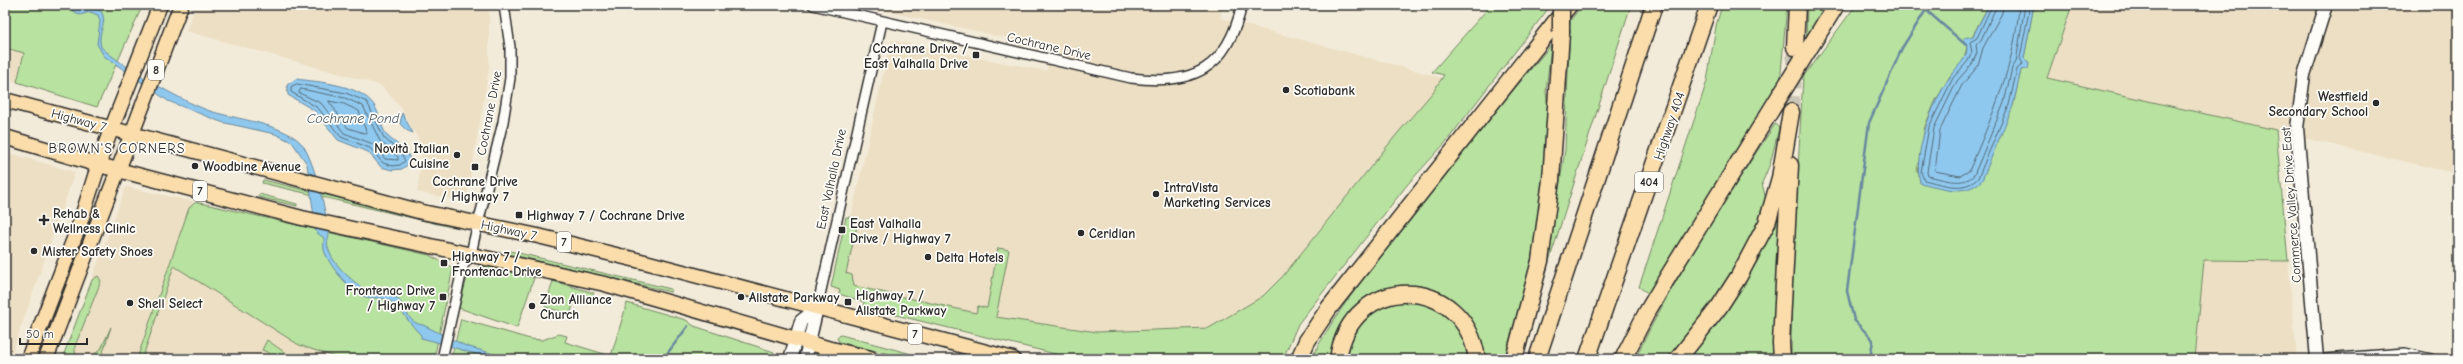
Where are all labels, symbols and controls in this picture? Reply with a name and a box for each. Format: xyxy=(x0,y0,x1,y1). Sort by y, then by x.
street label: Cochrane Drive xyxy=(1006,29,1093,63)
place label: Cochrane Drive / East Valhalla Drive xyxy=(864,41,969,71)
marker: Cochrane Drive / East Valhalla Drive xyxy=(971,50,981,60)
road number: 8 xyxy=(148,60,164,80)
street label: Cochrane Drive xyxy=(473,69,505,157)
place label: Scotiabank xyxy=(1294,83,1355,98)
marker: Scotiabank xyxy=(1281,85,1291,95)
place label: Westfield Secondary School xyxy=(2269,89,2368,119)
street label: Highway 404 xyxy=(1650,90,1688,162)
marker: Westfield Secondary School xyxy=(2371,98,2381,108)
street label: Highway 7 xyxy=(50,105,108,135)
water label: Cochrane Pond xyxy=(307,110,400,127)
street label: Commerce Valley Drive East xyxy=(2278,125,2304,283)
street label: East Valhalla Drive xyxy=(813,127,849,231)
district label: BROWN'S CORNERS xyxy=(49,140,185,157)
place label: Novità Italian Cuisine xyxy=(374,141,450,171)
marker: Novità Italian Cuisine xyxy=(452,150,462,160)
place label: Woodbine Avenue xyxy=(203,159,301,174)
marker: Woodbine Avenue xyxy=(190,161,200,171)
marker: Cochrane Drive / Highway 7 xyxy=(470,162,480,172)
road number: 404 xyxy=(1635,172,1663,192)
place label: Cochrane Drive / Highway 7 xyxy=(432,174,518,204)
place label: IntraVista Marketing Services xyxy=(1164,180,1271,210)
road number: 7 xyxy=(193,181,207,201)
marker: IntraVista Marketing Services xyxy=(1151,189,1161,199)
place label: Rehab & Wellness Clinic xyxy=(53,206,135,236)
place label: Highway 7 / Cochrane Drive xyxy=(527,208,685,223)
marker: Highway 7 / Cochrane Drive xyxy=(514,210,524,220)
marker: Rehab & Wellness Clinic xyxy=(38,214,50,226)
place label: East Valhalla Drive / Highway 7 xyxy=(850,216,951,246)
street label: Highway 7 xyxy=(480,217,538,243)
marker: East Valhalla Drive / Highway 7 xyxy=(837,225,847,235)
place label: Ceridian xyxy=(1089,226,1135,241)
marker: Ceridian xyxy=(1076,228,1086,238)
road number: 7 xyxy=(557,232,571,252)
place label: Mister Safety Shoes xyxy=(42,244,153,259)
marker: Mister Safety Shoes xyxy=(29,246,39,256)
place label: Highway 7 / Frontenac Drive xyxy=(452,249,542,279)
place label: Delta Hotels xyxy=(936,250,1004,265)
marker: Delta Hotels xyxy=(923,252,933,262)
marker: Highway 7 / Frontenac Drive xyxy=(439,258,449,268)
place label: Frontenac Drive / Highway 7 xyxy=(346,283,436,313)
place label: Highway 7 / Allstate Parkway xyxy=(856,288,946,318)
place label: Allstate Parkway xyxy=(749,290,839,305)
marker: Frontenac Drive / Highway 7 xyxy=(438,292,448,302)
place label: Zion Alliance Church xyxy=(540,292,612,322)
marker: Allstate Parkway xyxy=(736,292,746,302)
place label: Shell Select xyxy=(138,296,203,311)
marker: Highway 7 / Allstate Parkway xyxy=(843,297,853,307)
marker: Shell Select xyxy=(125,298,135,308)
marker: Zion Alliance Church xyxy=(527,301,537,311)
scale bar xyxy=(20,320,87,346)
road number: 7 xyxy=(908,324,922,344)
text: 50 m xyxy=(26,327,54,341)

